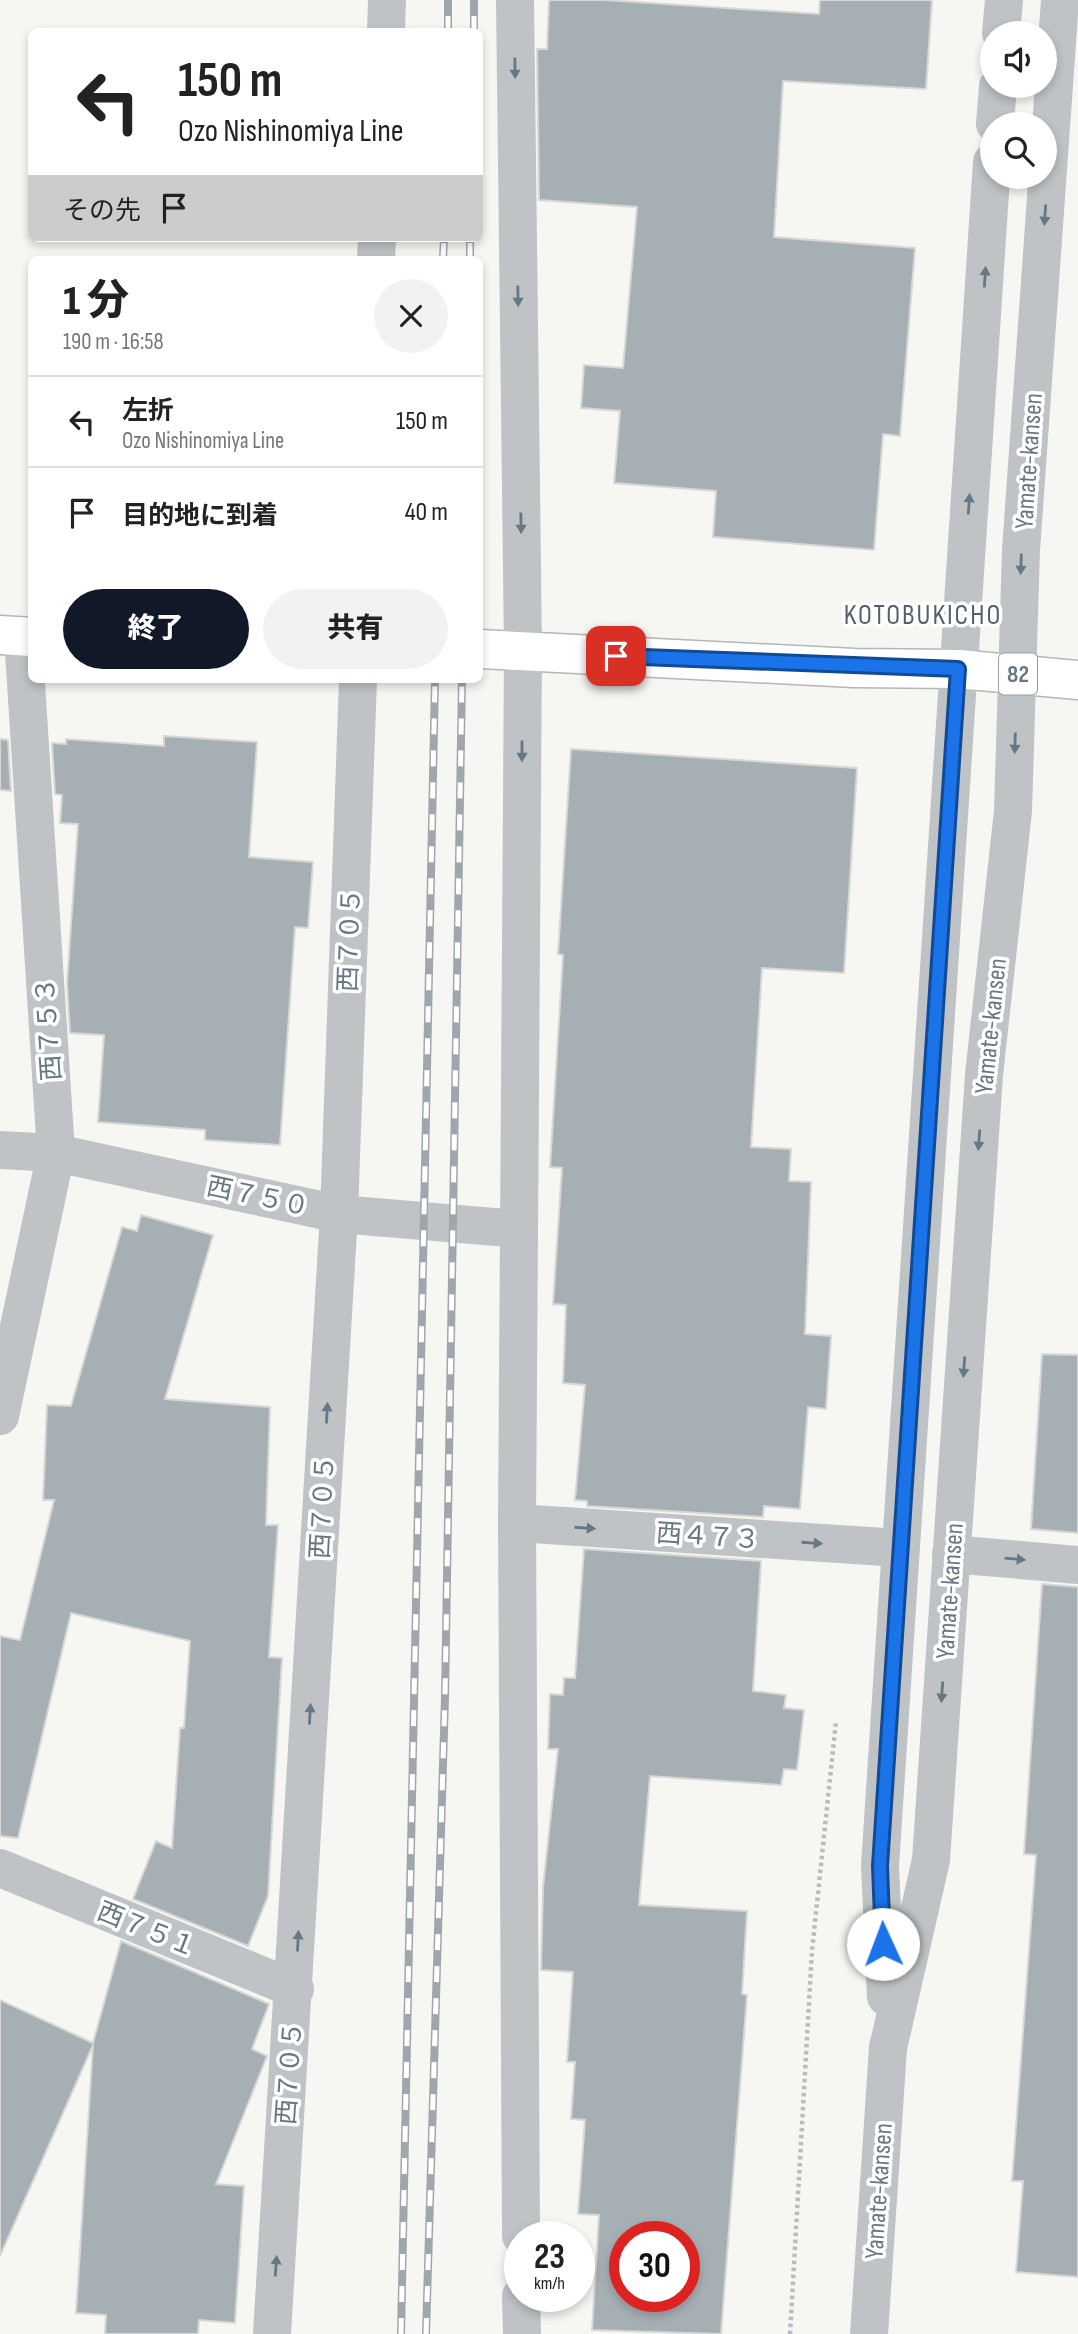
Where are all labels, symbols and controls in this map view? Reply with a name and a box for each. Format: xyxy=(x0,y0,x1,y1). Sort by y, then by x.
map controls xyxy=(980,21,1057,189)
button: sound xyxy=(980,21,1057,98)
text: 150 m xyxy=(178,52,282,111)
icon: left xyxy=(63,56,154,147)
one-way arrow xyxy=(510,57,521,79)
text: Ozo Nishinomiya Line xyxy=(178,112,404,151)
button: search xyxy=(980,112,1057,189)
icon: arrive xyxy=(155,189,193,227)
text: その先 xyxy=(63,196,141,227)
one-way arrow xyxy=(1039,204,1050,226)
one-way arrow xyxy=(979,265,990,287)
text: 1 分 xyxy=(63,276,129,327)
button: close xyxy=(374,279,448,353)
one-way arrow xyxy=(512,285,524,307)
text: 190 m · 16:58 xyxy=(63,328,164,356)
street label: Yamate-kansen xyxy=(1009,392,1050,530)
text: 左折 xyxy=(122,396,174,427)
icon: left xyxy=(63,403,101,441)
text: 150 m xyxy=(396,406,448,437)
text: Ozo Nishinomiya Line xyxy=(122,427,284,455)
one-way arrow xyxy=(964,492,975,514)
icon: arrive xyxy=(63,494,101,532)
text: 40 m xyxy=(405,497,448,528)
text: 目的地に到着 xyxy=(122,501,278,532)
one-way arrow xyxy=(515,512,527,534)
one-way arrow xyxy=(1015,553,1026,575)
button: 終了 xyxy=(63,589,249,669)
button: 共有 xyxy=(263,589,448,669)
district label: KOTOBUKICHO xyxy=(844,599,1002,632)
pin xyxy=(586,626,646,686)
icon: arrive xyxy=(597,637,635,675)
road number: 82 xyxy=(999,654,1037,694)
one-way arrow xyxy=(1009,732,1020,754)
one-way arrow xyxy=(516,740,528,762)
street label: 西７０５ xyxy=(333,888,368,993)
street label: Yamate-kansen xyxy=(969,957,1014,1095)
street label: 西７５３ xyxy=(30,976,69,1082)
one-way arrow xyxy=(973,1129,984,1151)
street label: 西７５０ xyxy=(204,1171,312,1223)
one-way arrow xyxy=(958,1356,969,1378)
one-way arrow xyxy=(322,1402,333,1424)
street label: 西７０５ xyxy=(305,1454,342,1560)
street label: 西４７３ xyxy=(655,1518,761,1557)
street label: Yamate-kansen xyxy=(930,1522,971,1660)
one-way arrow xyxy=(574,1523,596,1534)
one-way arrow xyxy=(801,1538,823,1549)
one-way arrow xyxy=(1004,1554,1026,1565)
one-way arrow xyxy=(936,1681,947,1703)
one-way arrow xyxy=(305,1703,316,1725)
street label: 西７５１ xyxy=(92,1897,200,1964)
position arrow xyxy=(846,1907,920,1981)
one-way arrow xyxy=(292,1930,303,1952)
street label: 西７０５ xyxy=(271,2020,310,2126)
street label: Yamate-kansen xyxy=(859,2122,900,2260)
speed limit sign: 30 xyxy=(609,2221,700,2312)
text: 23 xyxy=(534,2236,565,2279)
one-way arrow xyxy=(271,2255,282,2277)
text: km/h xyxy=(534,2273,565,2294)

